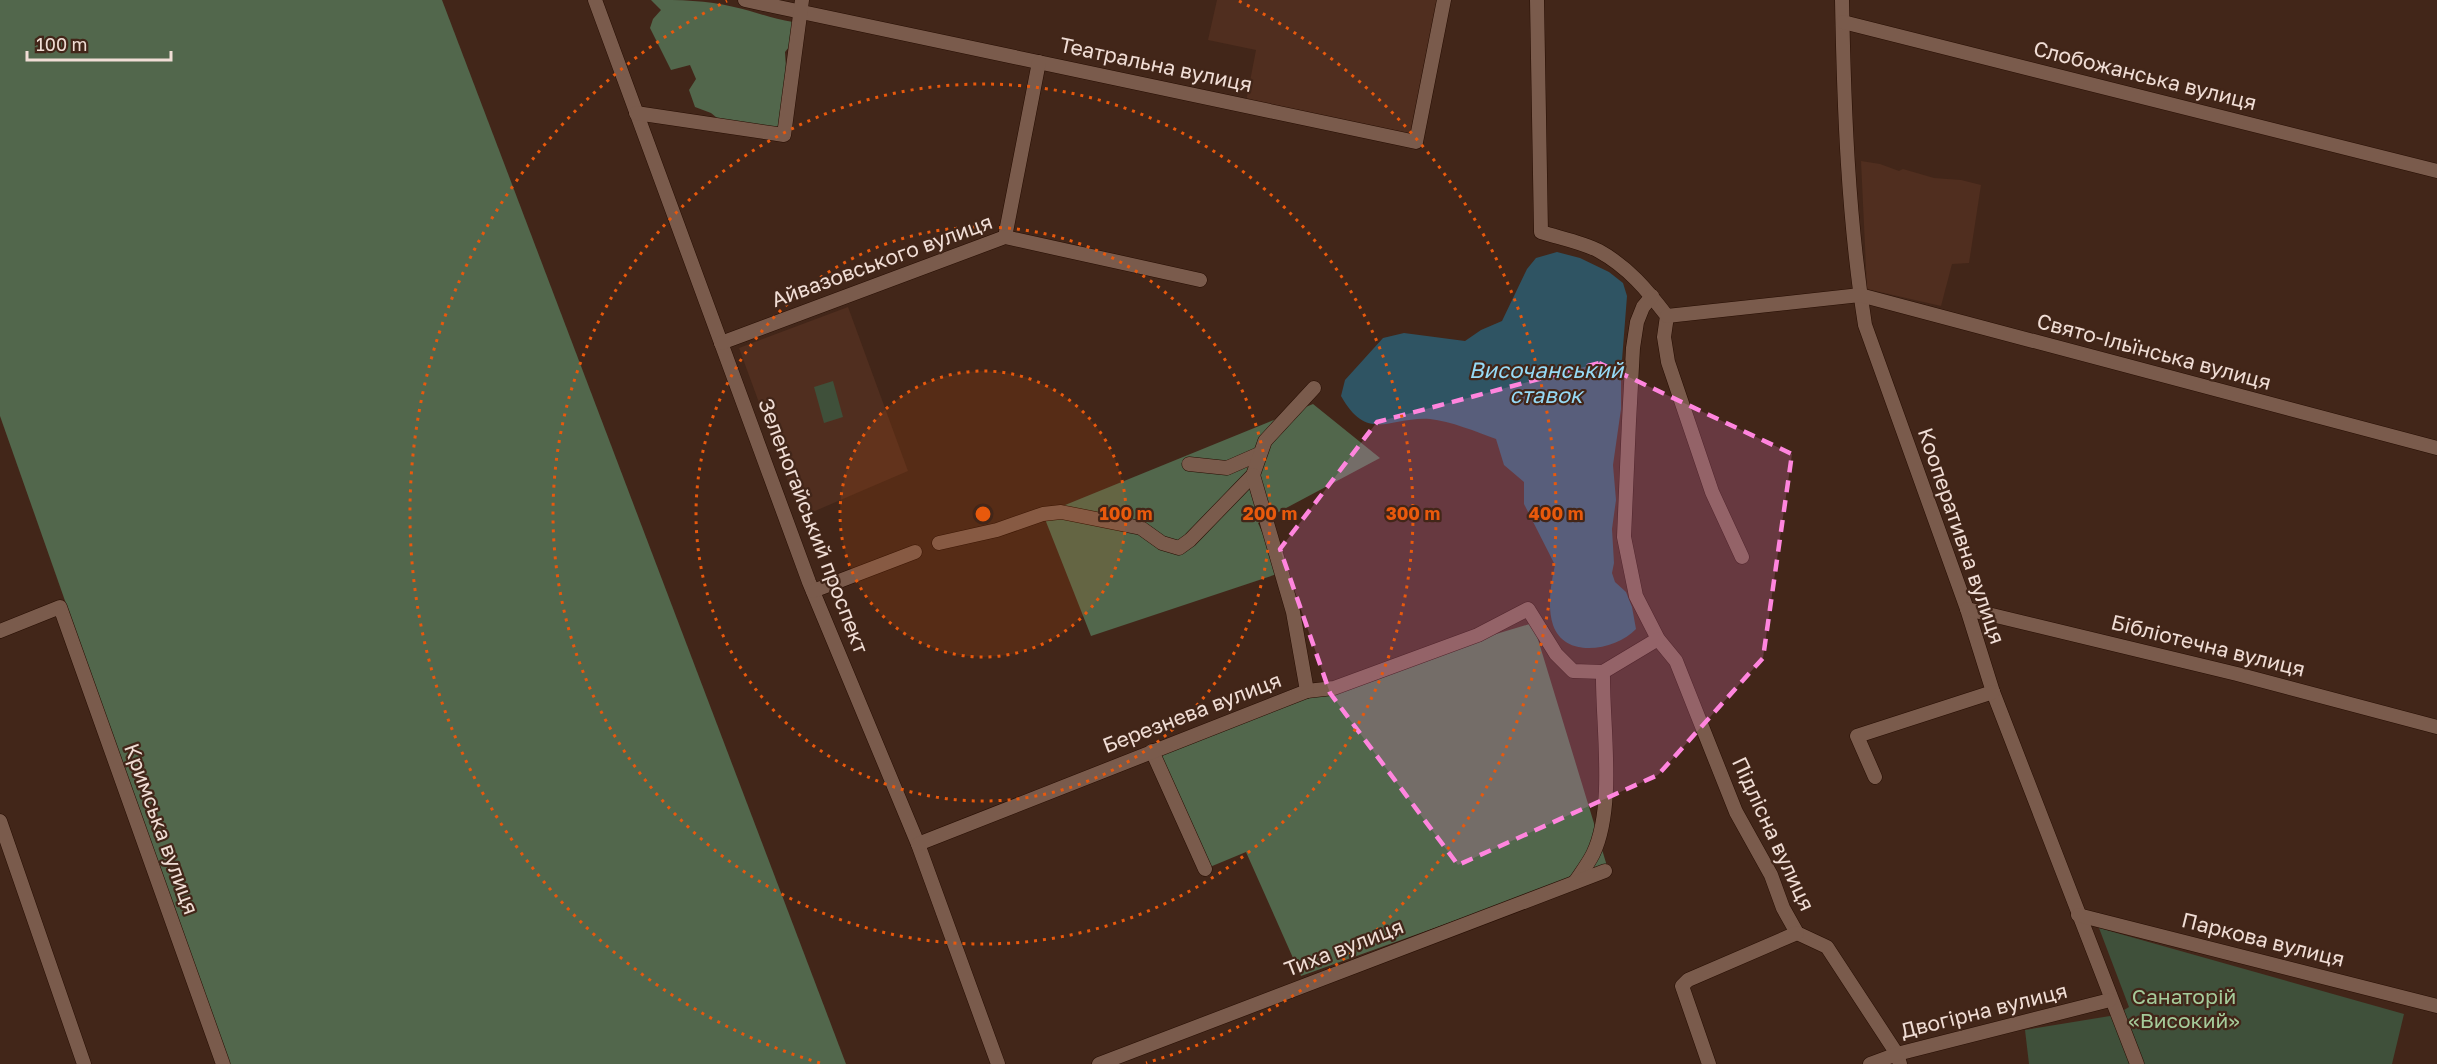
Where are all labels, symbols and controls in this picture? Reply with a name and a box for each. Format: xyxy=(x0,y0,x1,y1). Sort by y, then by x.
scale bar xyxy=(27,24,171,62)
street label: Театральна вулиця xyxy=(1057,31,1255,97)
text: 100 m xyxy=(36,33,87,55)
street label: Слобожанська вулиця xyxy=(2031,35,2259,115)
street label: Айвазовського вулиця xyxy=(768,208,996,312)
street label: Свято-Ільїнська вулиця xyxy=(2034,307,2274,395)
water label: Височанський ставок xyxy=(1469,356,1625,408)
street label: Зеленогайський проспект xyxy=(753,394,875,657)
street label: Кооперативна вулиця xyxy=(1913,424,2011,647)
text: 100 m xyxy=(1100,502,1152,524)
text: 200 m xyxy=(1243,502,1297,524)
text: 300 m xyxy=(1386,502,1440,524)
text: 400 m xyxy=(1529,502,1583,524)
centre of rings xyxy=(973,504,993,524)
street label: Бібліотечна вулиця xyxy=(2108,608,2308,682)
street label: Березнева вулиця xyxy=(1099,666,1285,758)
street label: Кримська вулиця xyxy=(119,740,205,918)
street label: Підлісна вулиця xyxy=(1727,752,1821,915)
street label: Паркова вулиця xyxy=(2179,906,2347,972)
street label: Тиха вулиця xyxy=(1280,912,1407,982)
street label: Двогірна вулиця xyxy=(1898,977,2070,1043)
park label: Санаторій «Високий» xyxy=(2128,983,2240,1033)

